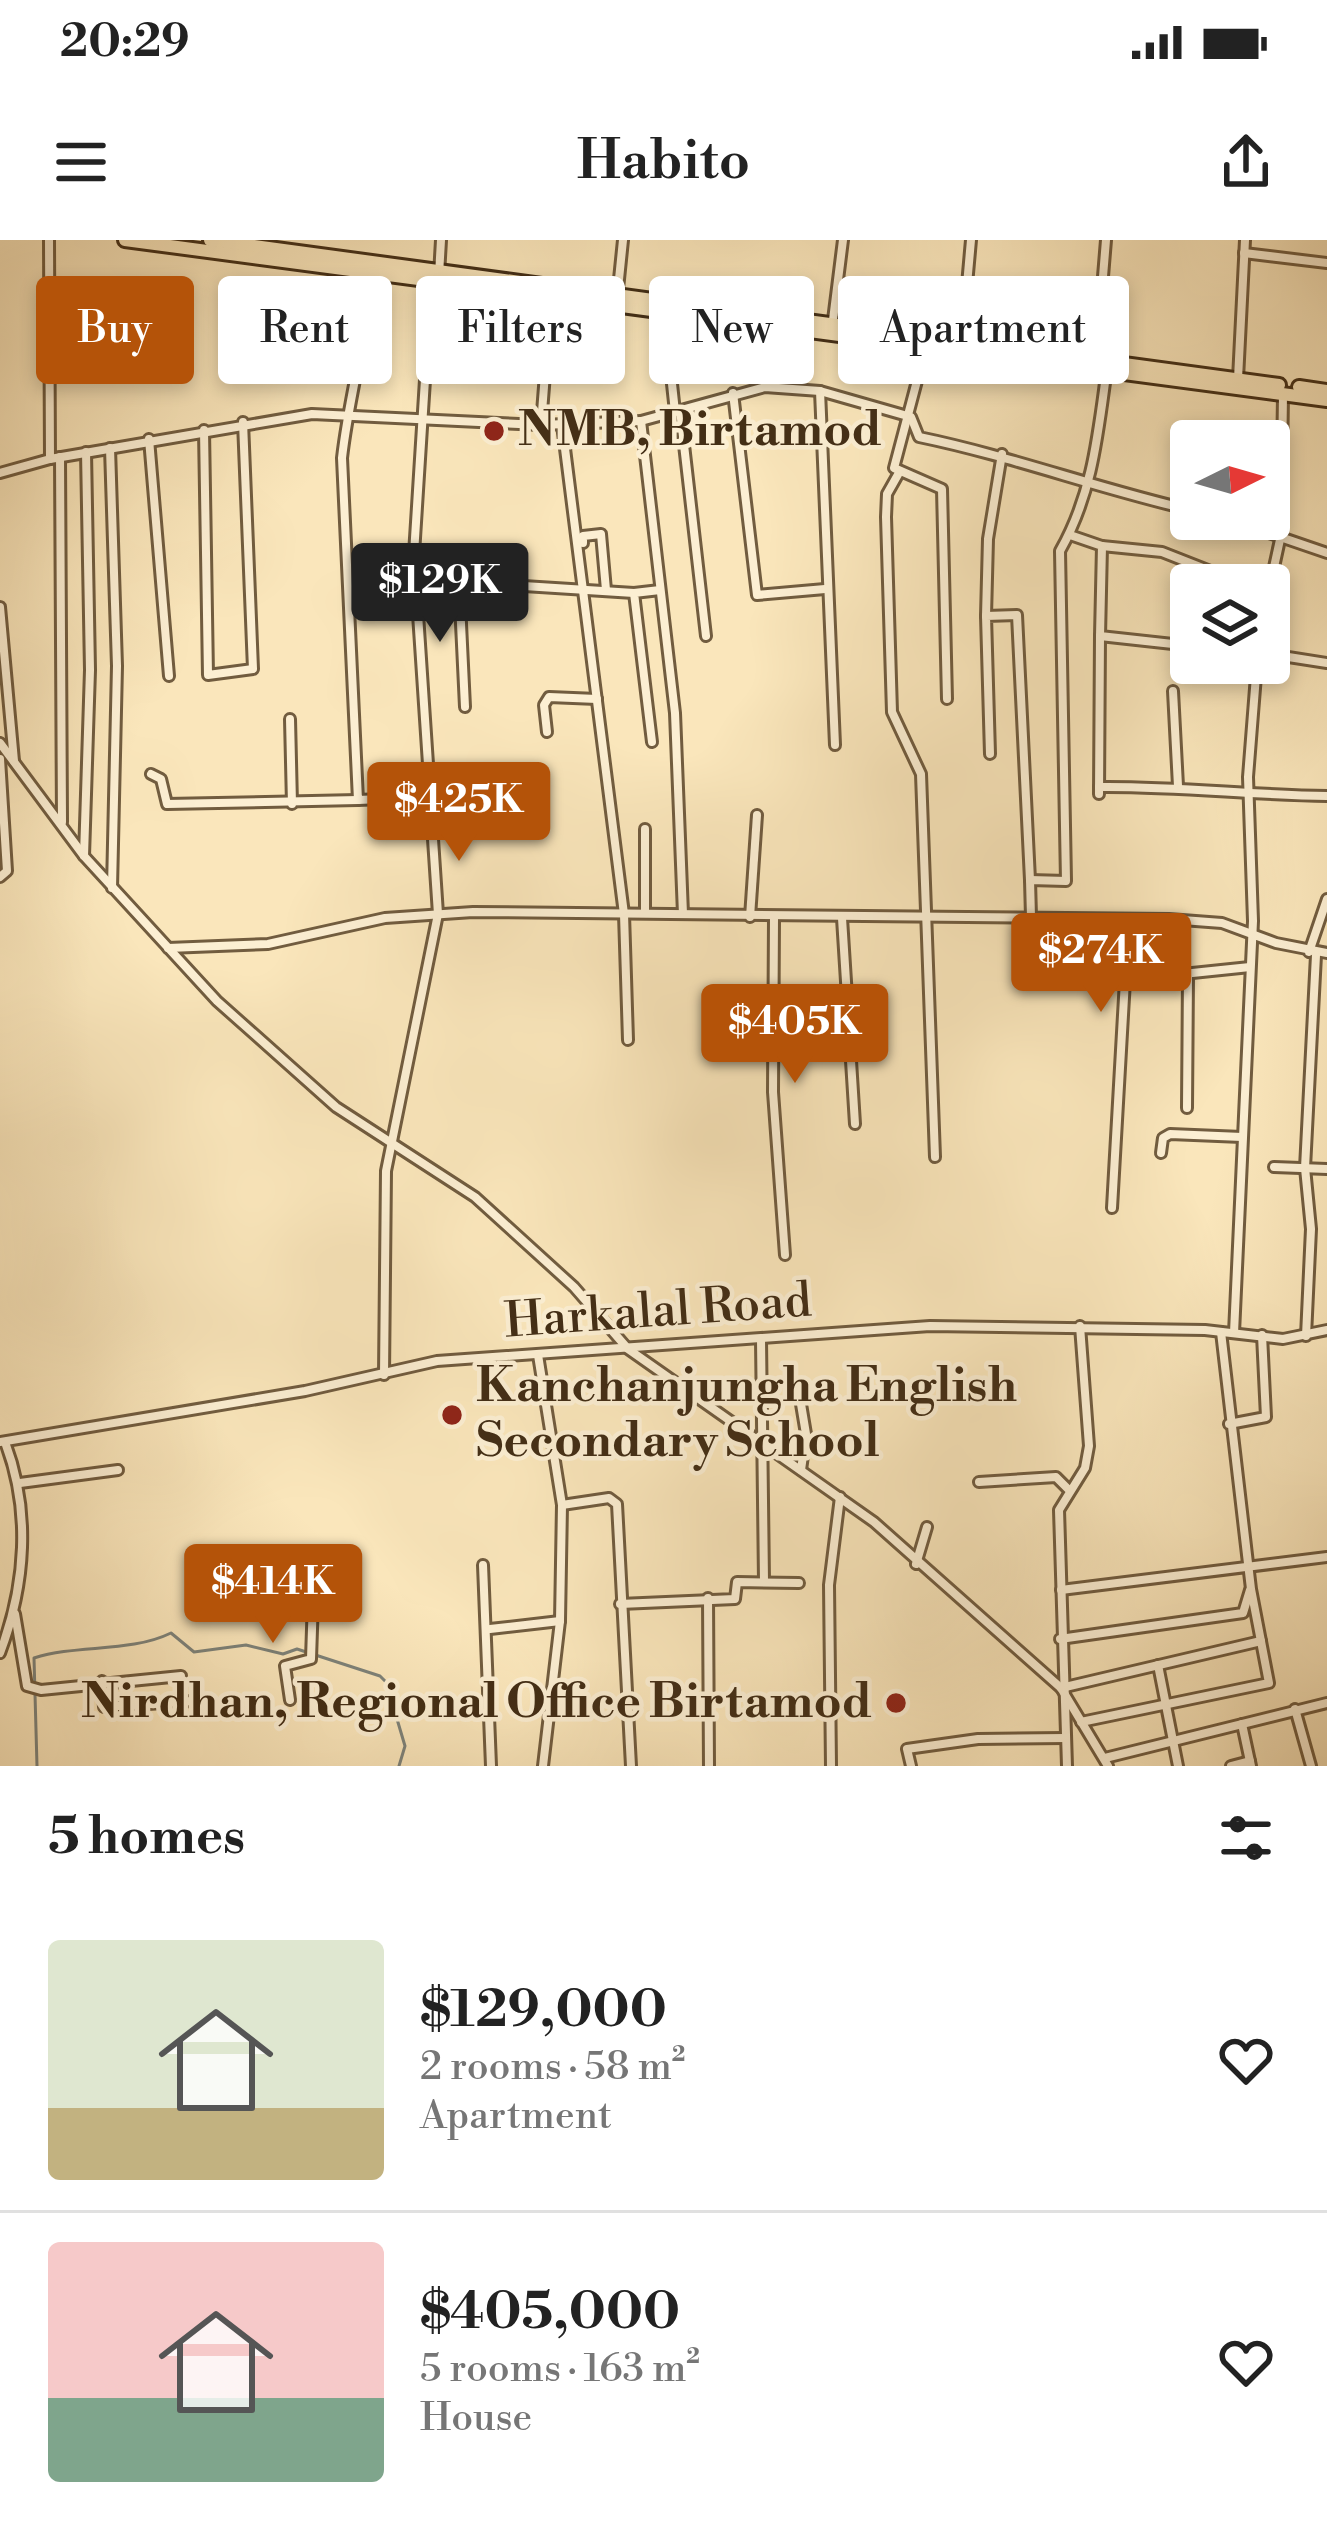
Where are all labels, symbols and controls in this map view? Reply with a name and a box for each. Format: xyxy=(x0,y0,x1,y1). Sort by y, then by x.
text: 20:29 xyxy=(60,14,190,71)
text: Habito xyxy=(577,128,750,196)
icon: menu xyxy=(48,129,114,195)
icon: share xyxy=(1213,129,1279,195)
chip: Buy xyxy=(36,276,194,384)
chip: Rent xyxy=(218,276,392,384)
chip: Filters xyxy=(416,276,625,384)
chip: New xyxy=(649,276,814,384)
chip: Apartment xyxy=(838,276,1129,384)
place label: NMB, Birtamod xyxy=(518,401,882,461)
marker: NMB, Birtamod xyxy=(481,418,507,444)
north arrow xyxy=(1170,420,1290,540)
map controls xyxy=(1170,420,1290,684)
pin: $129K xyxy=(356,543,524,645)
text: $129K xyxy=(378,557,502,606)
button: layers xyxy=(1170,564,1290,684)
pin: $425K xyxy=(375,762,543,864)
text: $425K xyxy=(394,776,524,825)
pin: $274K xyxy=(1017,913,1185,1015)
text: $274K xyxy=(1038,927,1164,976)
pin: $405K xyxy=(711,984,879,1086)
text: $405K xyxy=(728,998,862,1047)
street label: Harkalal Road xyxy=(502,1271,814,1353)
place label: Kanchanjungha English Secondary School xyxy=(476,1357,1017,1472)
marker: Kanchanjungha English Secondary School xyxy=(439,1402,465,1428)
pin: $414K xyxy=(189,1544,357,1646)
text: $414K xyxy=(211,1558,335,1607)
place label: Nirdhan, Regional Office Birtamod xyxy=(81,1673,872,1733)
marker: Nirdhan, Regional Office Birtamod xyxy=(883,1690,909,1716)
icon: filters xyxy=(1213,1805,1279,1871)
text: 5 homes xyxy=(48,1806,245,1870)
text: $129,000 xyxy=(420,1979,667,2043)
icon: home xyxy=(144,1988,288,2132)
icon: heart xyxy=(1213,2027,1279,2093)
text: 2 rooms · 58 m² xyxy=(420,2043,686,2092)
text: Apartment xyxy=(420,2092,612,2141)
text: $405,000 xyxy=(420,2281,680,2345)
icon: home xyxy=(144,2290,288,2434)
icon: heart xyxy=(1213,2329,1279,2395)
text: 5 rooms · 163 m² xyxy=(420,2345,700,2394)
text: House xyxy=(420,2394,532,2443)

